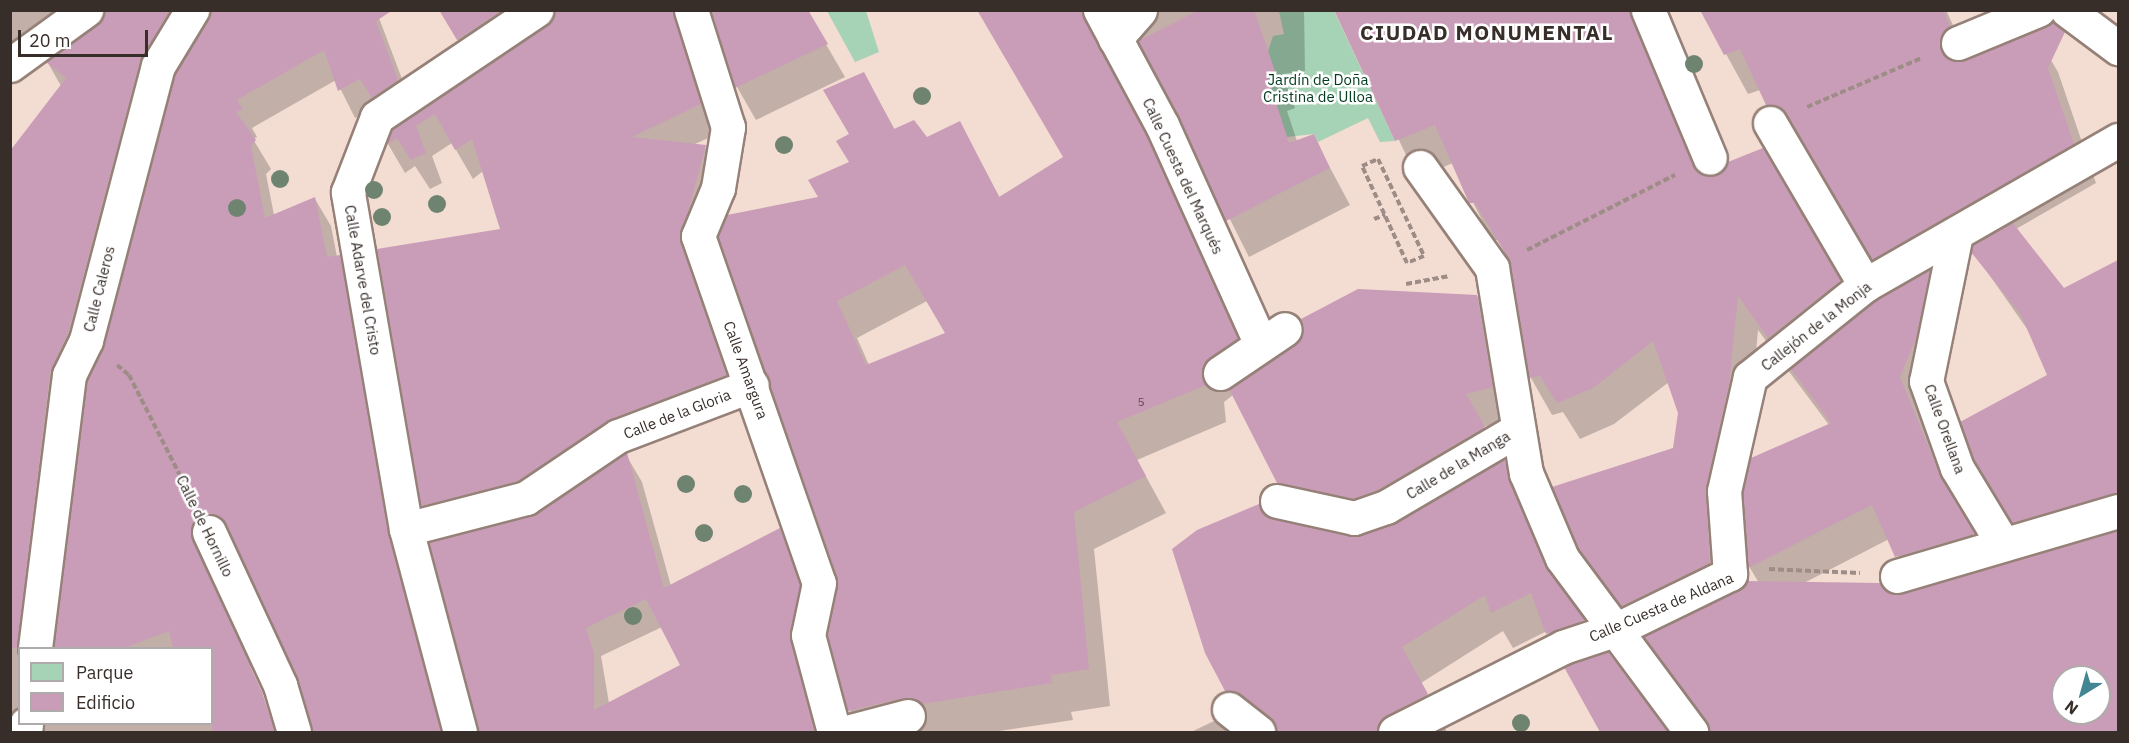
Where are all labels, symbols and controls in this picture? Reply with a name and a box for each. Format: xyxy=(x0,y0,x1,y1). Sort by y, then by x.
scale bar xyxy=(21,18,152,56)
district label: CIUDAD MONUMENTAL xyxy=(1360,19,1614,45)
text: 20 m xyxy=(29,29,71,52)
park label: Jardín de Doña Cristina de Ulloa xyxy=(1263,70,1373,105)
street label: Calle Cuesta del Marqués xyxy=(1139,95,1227,257)
street label: Calle Adarve del Cristo xyxy=(341,204,385,356)
street label: Calle Caleros xyxy=(80,244,118,334)
street label: Callejón de la Monja xyxy=(1757,277,1875,375)
street label: Calle Amargura xyxy=(720,319,772,421)
street label: Calle Orellana xyxy=(1920,382,1970,476)
street label: Calle de la Gloria xyxy=(621,385,733,443)
house number: 5 xyxy=(1137,395,1145,409)
street label: Calle de la Manga xyxy=(1403,427,1513,503)
street label: Calle de Hornillo xyxy=(173,472,237,580)
street label: Calle Cuesta de Aldana xyxy=(1586,568,1736,646)
legend xyxy=(18,647,213,725)
text: Parque xyxy=(76,661,133,684)
north arrow xyxy=(2051,665,2111,725)
text: Edificio xyxy=(76,691,135,714)
text: N xyxy=(2061,696,2082,719)

